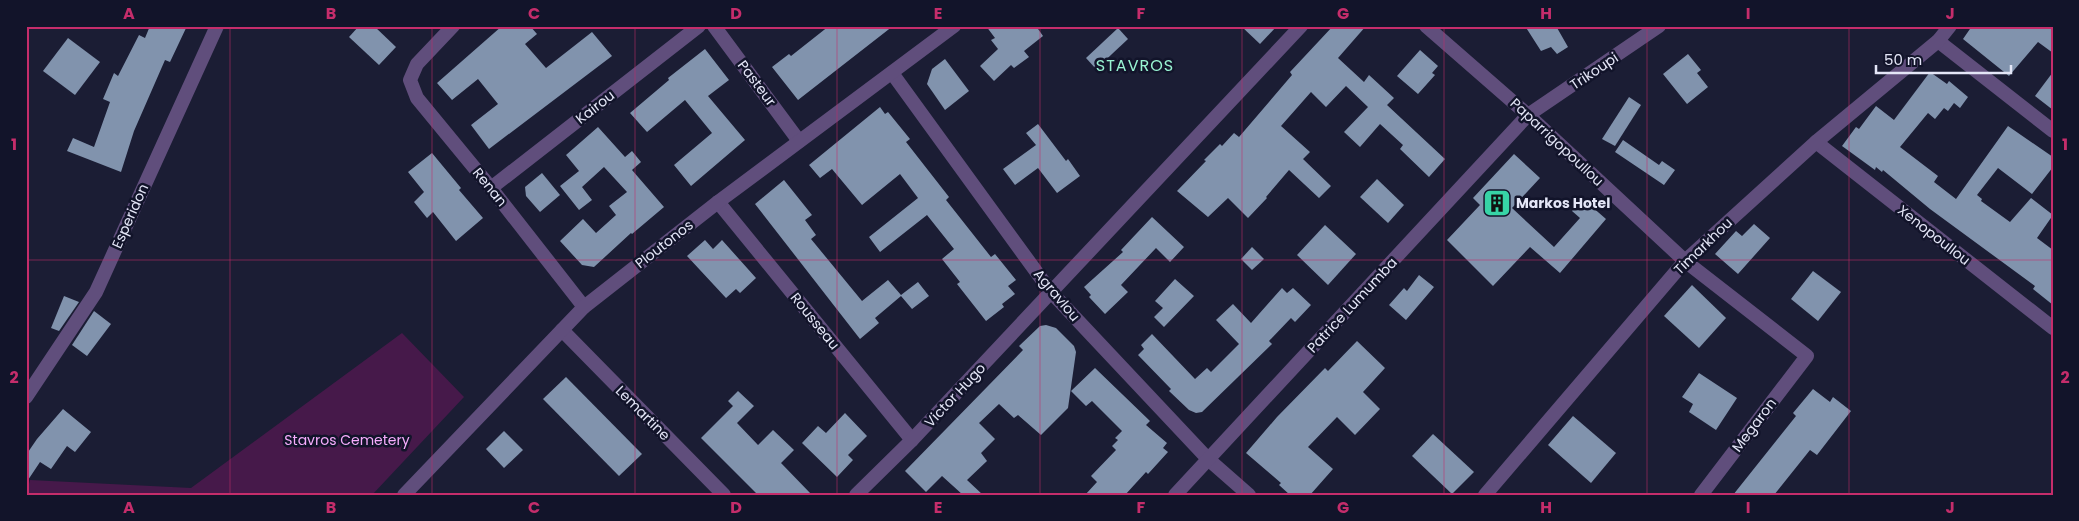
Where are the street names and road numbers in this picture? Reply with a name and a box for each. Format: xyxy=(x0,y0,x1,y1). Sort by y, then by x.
street label: Trikoupi xyxy=(1566,48,1622,94)
street label: Pasteur xyxy=(733,56,781,110)
street label: Kairou xyxy=(571,85,619,129)
street label: Paparrigopoullou xyxy=(1506,93,1608,191)
street label: Renan xyxy=(468,163,512,211)
street label: Esperidon xyxy=(107,181,153,251)
street label: Xenopoullou xyxy=(1893,200,1975,270)
street label: Timarkhou xyxy=(1669,213,1737,279)
street label: Ploutonos xyxy=(631,215,697,273)
street label: Patrice Lumumba xyxy=(1302,253,1402,357)
street label: Agravlou xyxy=(1029,265,1085,325)
street label: Rousseau xyxy=(786,288,844,354)
street label: Victor Hugo xyxy=(920,358,990,432)
street label: Lemartine xyxy=(611,381,675,445)
street label: Megaron xyxy=(1727,394,1781,456)

